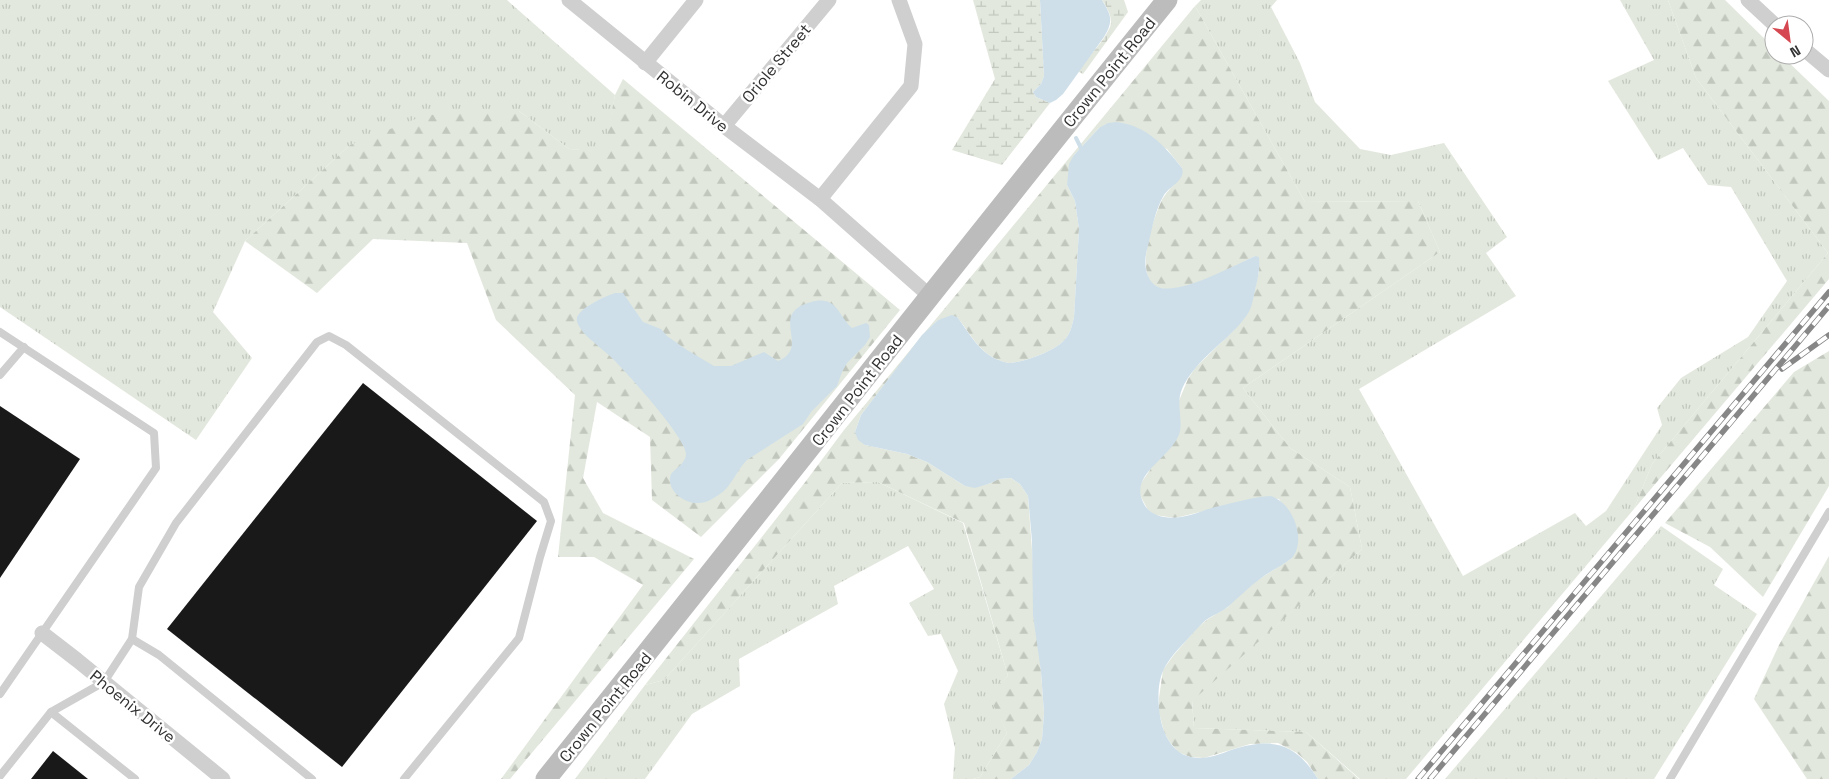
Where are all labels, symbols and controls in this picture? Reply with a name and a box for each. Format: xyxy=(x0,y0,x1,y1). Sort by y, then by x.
street label: Crown Point Road xyxy=(1058,13,1160,132)
north arrow xyxy=(1764,15,1814,65)
street label: Oriole Street xyxy=(737,19,816,107)
text: N xyxy=(1787,41,1804,62)
street label: Robin Drive xyxy=(652,66,733,137)
street label: Crown Point Road xyxy=(807,330,908,450)
street label: Crown Point Road xyxy=(554,648,656,767)
street label: Phoenix Drive xyxy=(85,665,180,747)

